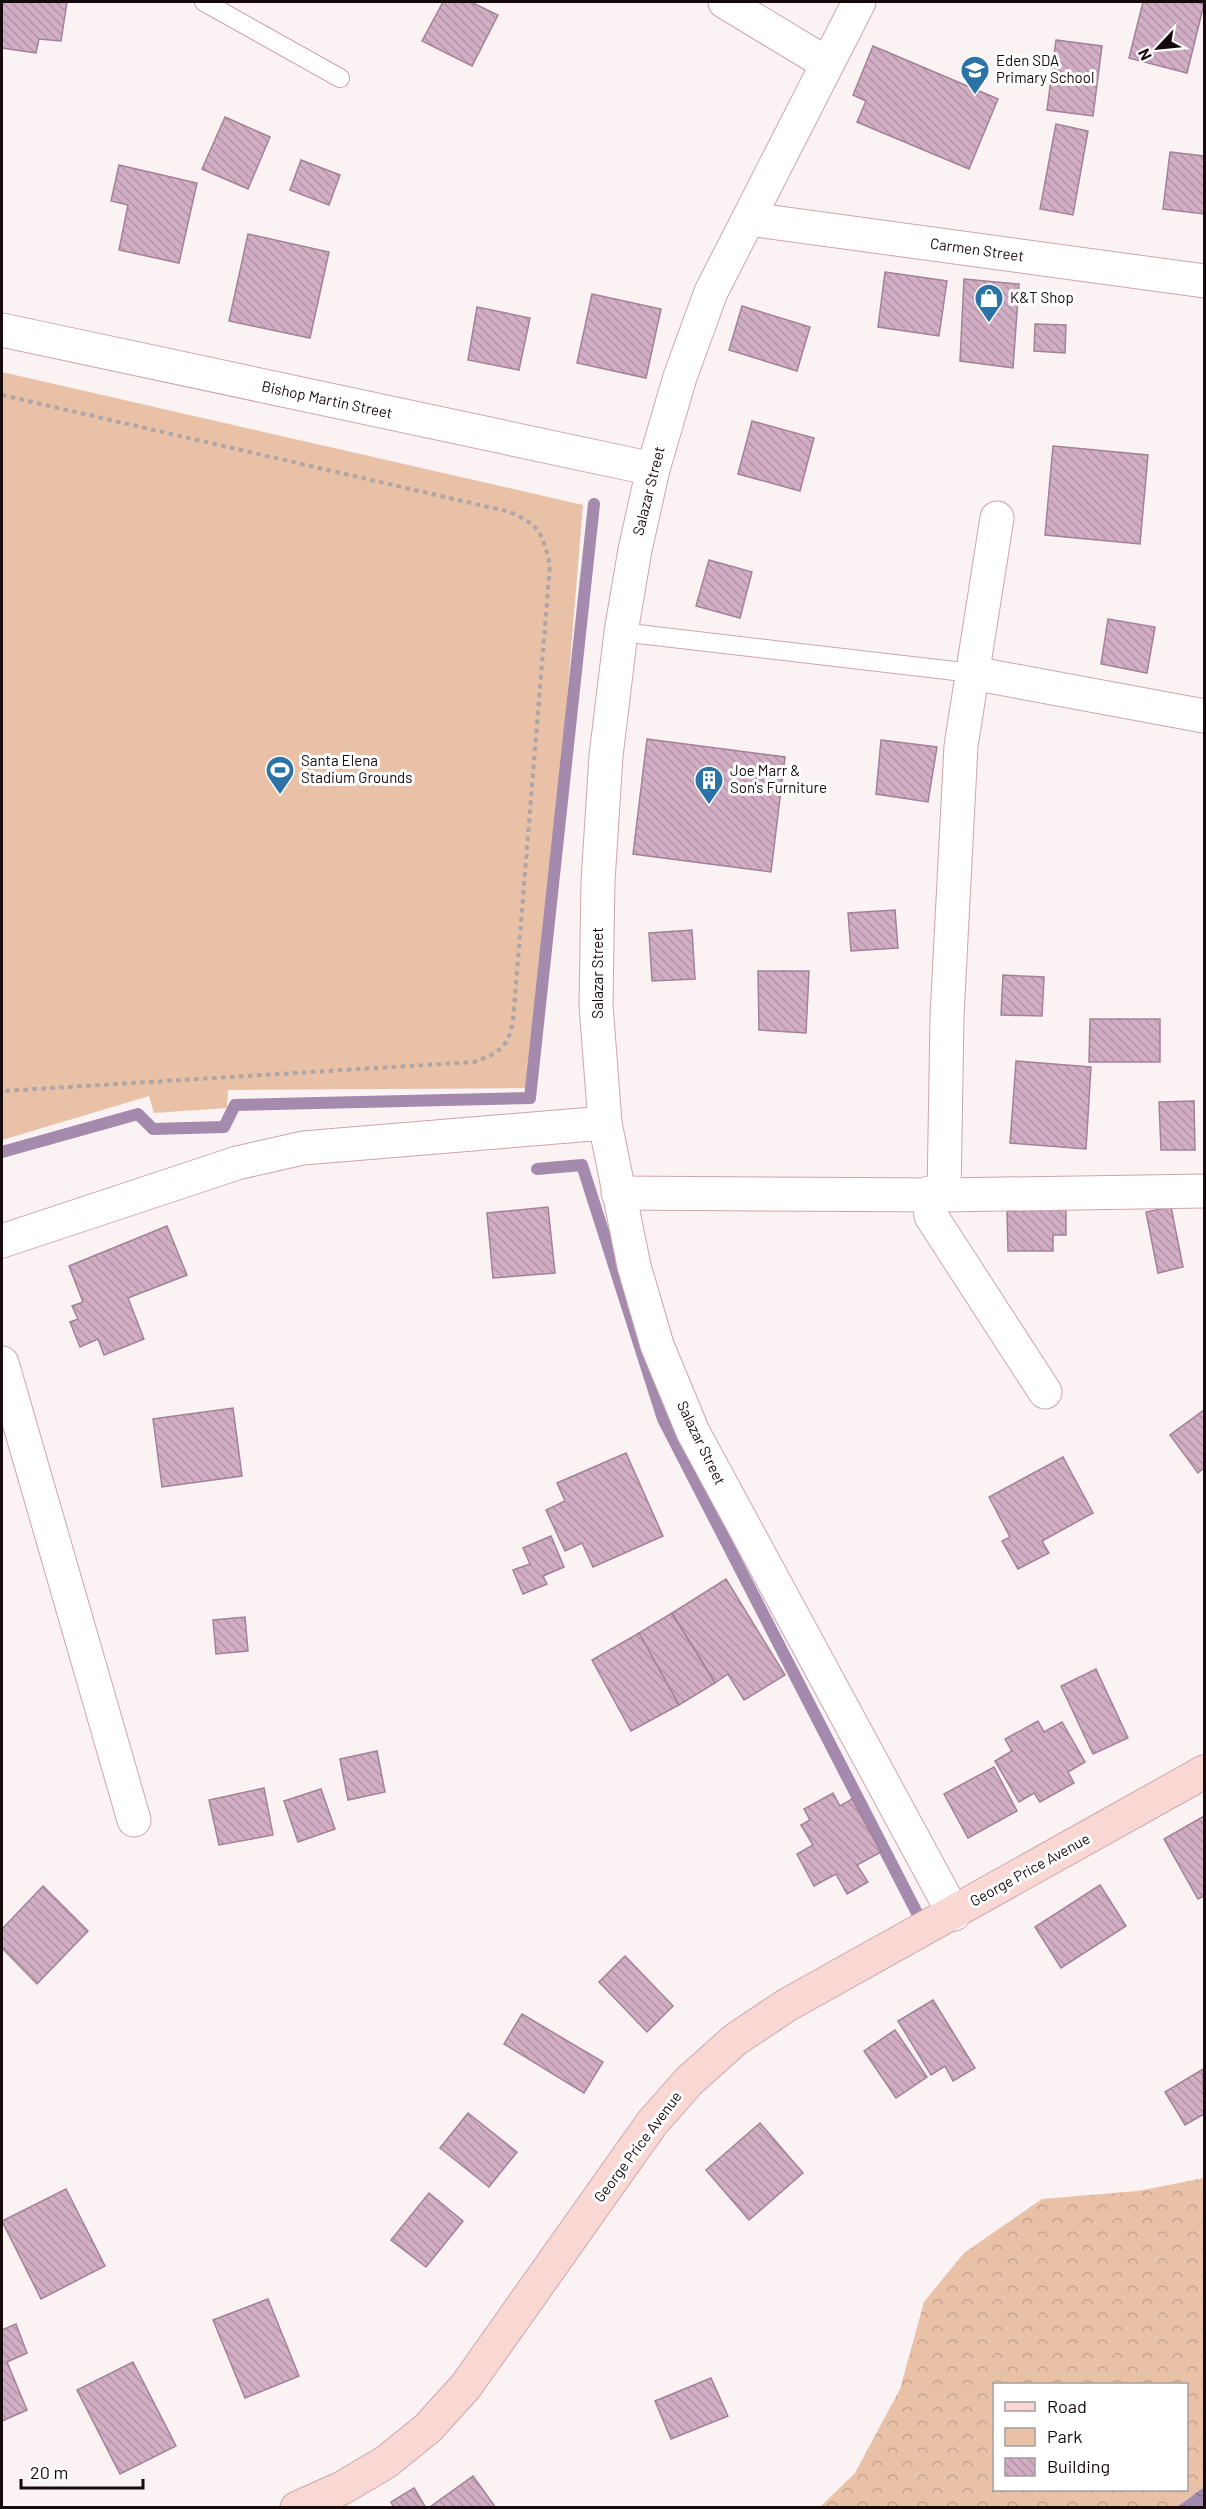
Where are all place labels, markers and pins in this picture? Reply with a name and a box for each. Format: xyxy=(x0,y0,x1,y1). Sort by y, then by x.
place label: Eden SDA Primary School xyxy=(996,51,1094,86)
school or university icon: Eden SDA Primary School xyxy=(959,54,991,96)
shop icon: K&T Shop xyxy=(973,282,1005,324)
place label: K&T Shop xyxy=(1010,288,1074,306)
place label: Santa Elena Stadium Grounds xyxy=(301,751,413,786)
sports icon: Santa Elena Stadium Grounds xyxy=(264,754,296,796)
place label: Joe Marr & Son's Furniture xyxy=(730,761,827,796)
building icon: Joe Marr & Son's Furniture xyxy=(693,764,725,806)

